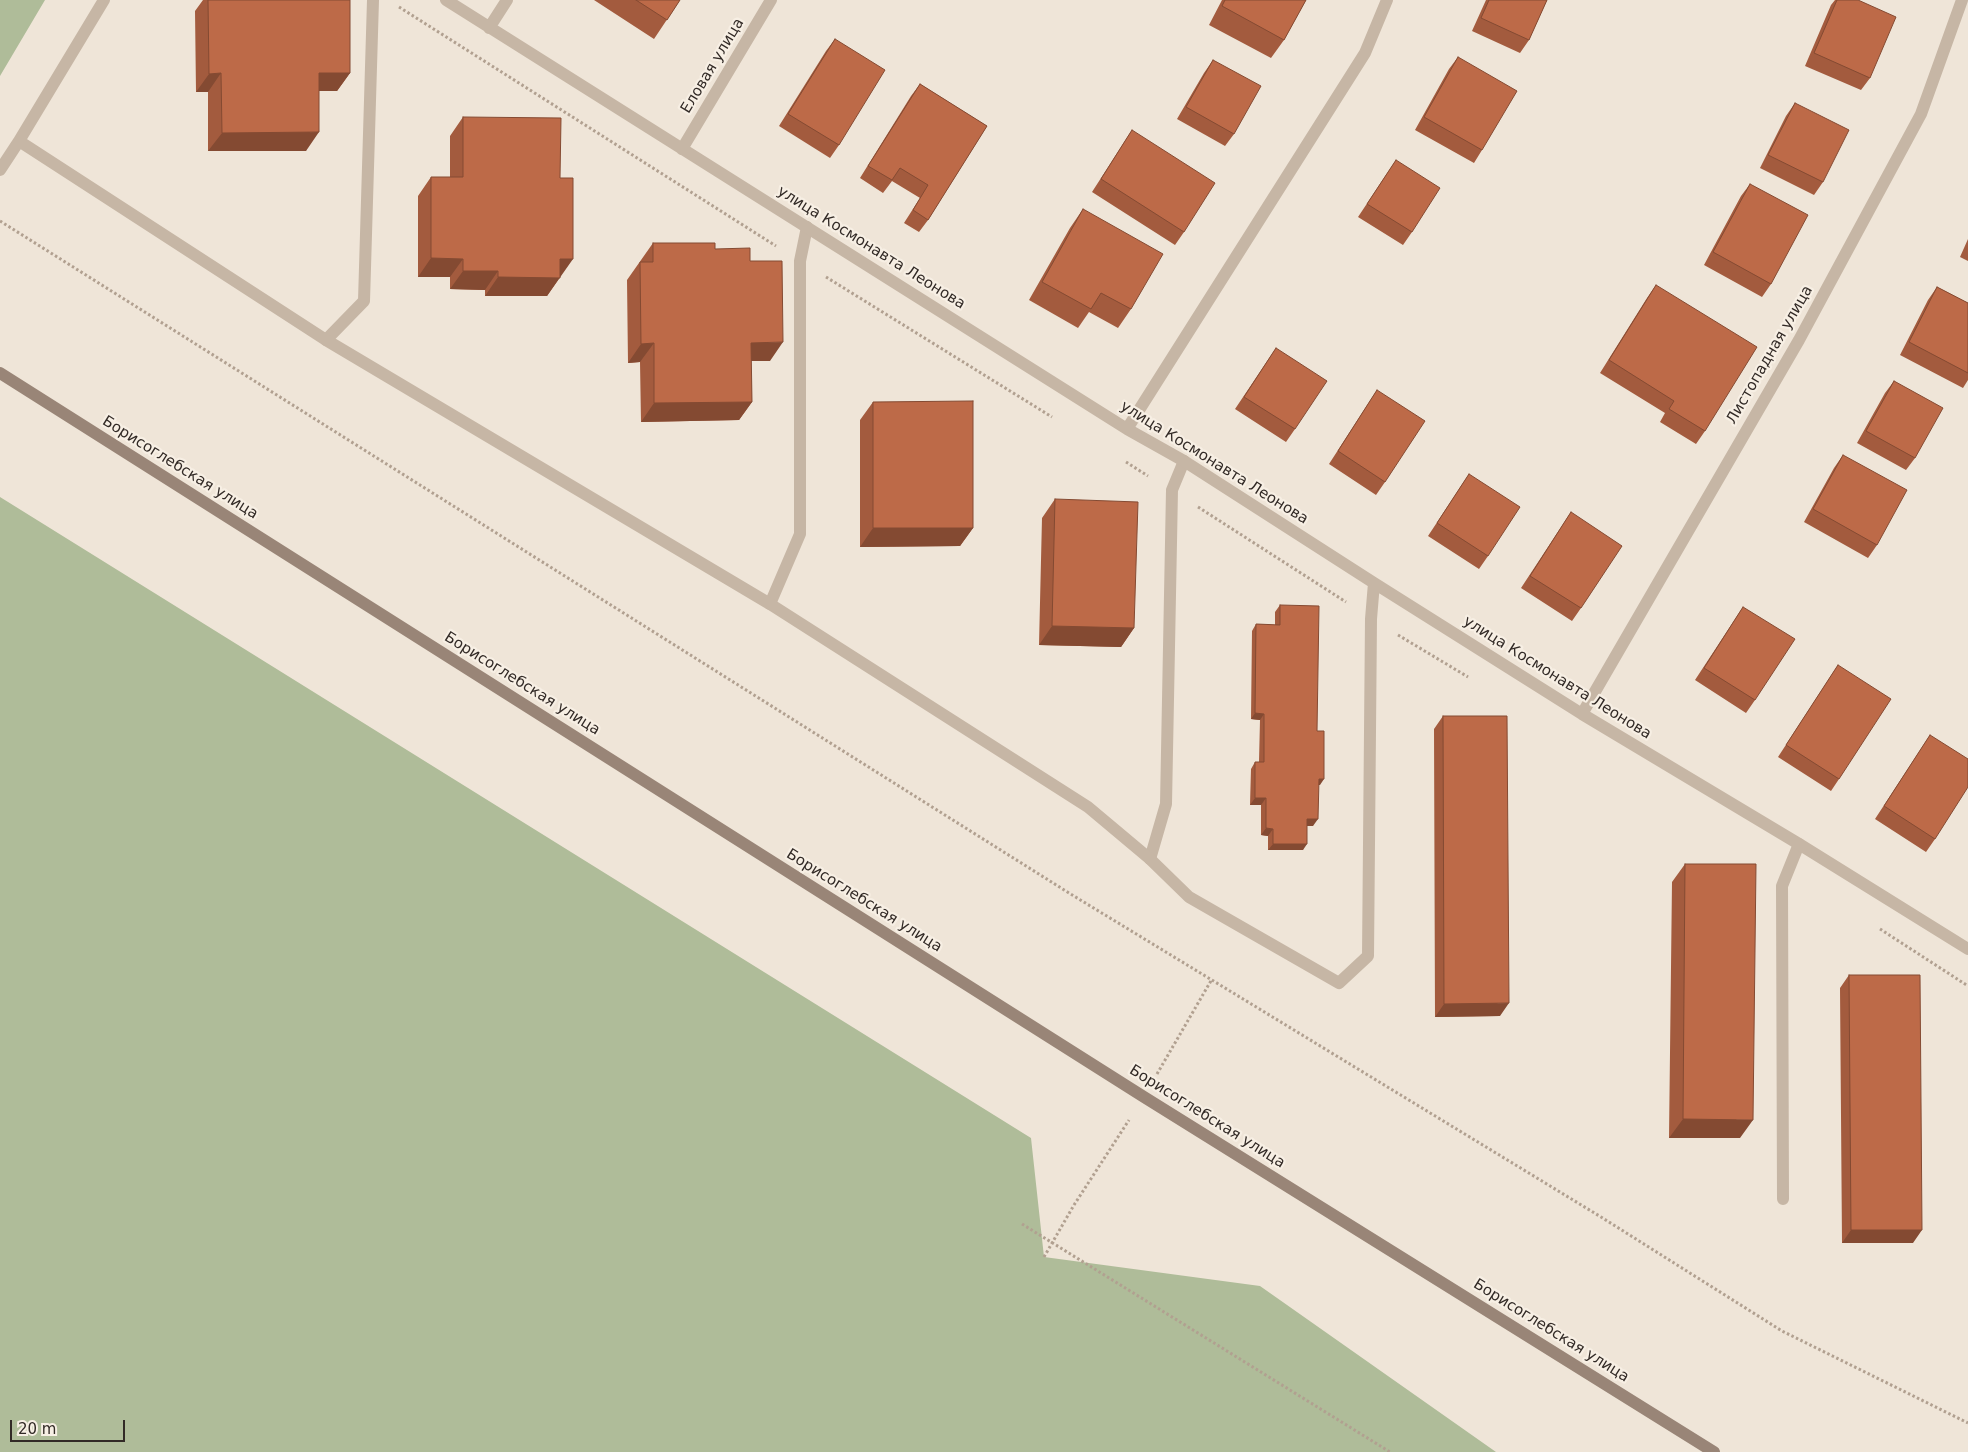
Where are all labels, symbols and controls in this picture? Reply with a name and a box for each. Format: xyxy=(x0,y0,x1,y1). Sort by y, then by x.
street label: Еловая улица xyxy=(678,15,748,117)
street label: улица Космонавта Леонова xyxy=(774,183,968,313)
street label: Листопадная улица xyxy=(1723,283,1817,427)
street label: улица Космонавта Леонова xyxy=(1117,398,1311,528)
street label: Борисоглебская улица xyxy=(99,413,261,523)
street label: улица Космонавта Леонова xyxy=(1460,613,1654,743)
street label: Борисоглебская улица xyxy=(441,629,603,739)
street label: Борисоглебская улица xyxy=(783,846,945,956)
street label: Борисоглебская улица xyxy=(1126,1062,1288,1172)
street label: Борисоглебская улица xyxy=(1470,1276,1632,1386)
scale bar xyxy=(12,1410,128,1442)
text: 20 m xyxy=(18,1420,56,1438)

